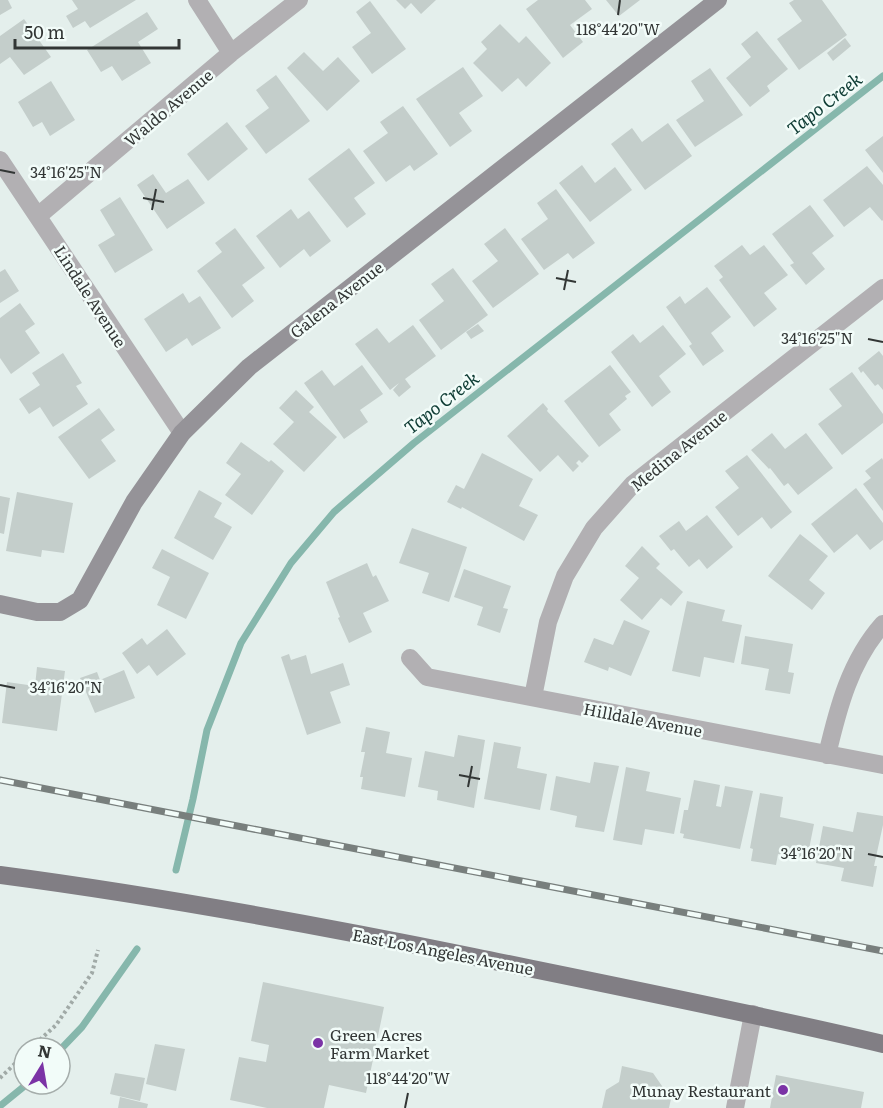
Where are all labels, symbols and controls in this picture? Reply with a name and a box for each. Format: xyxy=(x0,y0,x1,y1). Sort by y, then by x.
scale bar xyxy=(15,12,178,50)
text: 118°44'20"W xyxy=(576,17,661,40)
text: 50 m xyxy=(24,18,65,45)
street label: Waldo Avenue xyxy=(118,63,218,151)
water label: Tapo Creek xyxy=(781,65,867,141)
text: 34°16'25"N xyxy=(30,160,102,183)
street label: Lindale Avenue xyxy=(49,240,133,352)
street label: Galena Avenue xyxy=(284,255,388,343)
text: 34°16'25"N xyxy=(781,326,853,349)
water label: Tapo Creek xyxy=(398,364,484,440)
street label: Medina Avenue xyxy=(625,404,731,496)
text: 34°16'20"N xyxy=(29,675,103,698)
street label: Hilldale Avenue xyxy=(582,696,704,742)
text: 34°16'20"N xyxy=(780,841,854,864)
street label: East Los Angeles Avenue xyxy=(351,922,535,980)
place label: Green Acres Farm Market xyxy=(330,1022,430,1064)
north arrow xyxy=(12,1036,72,1096)
marker: Green Acres Farm Market xyxy=(311,1036,325,1050)
text: N xyxy=(36,1037,54,1063)
text: 118°44'20"W xyxy=(366,1066,451,1089)
place label: Munay Restaurant xyxy=(631,1078,772,1102)
marker: Munay Restaurant xyxy=(776,1083,790,1097)

